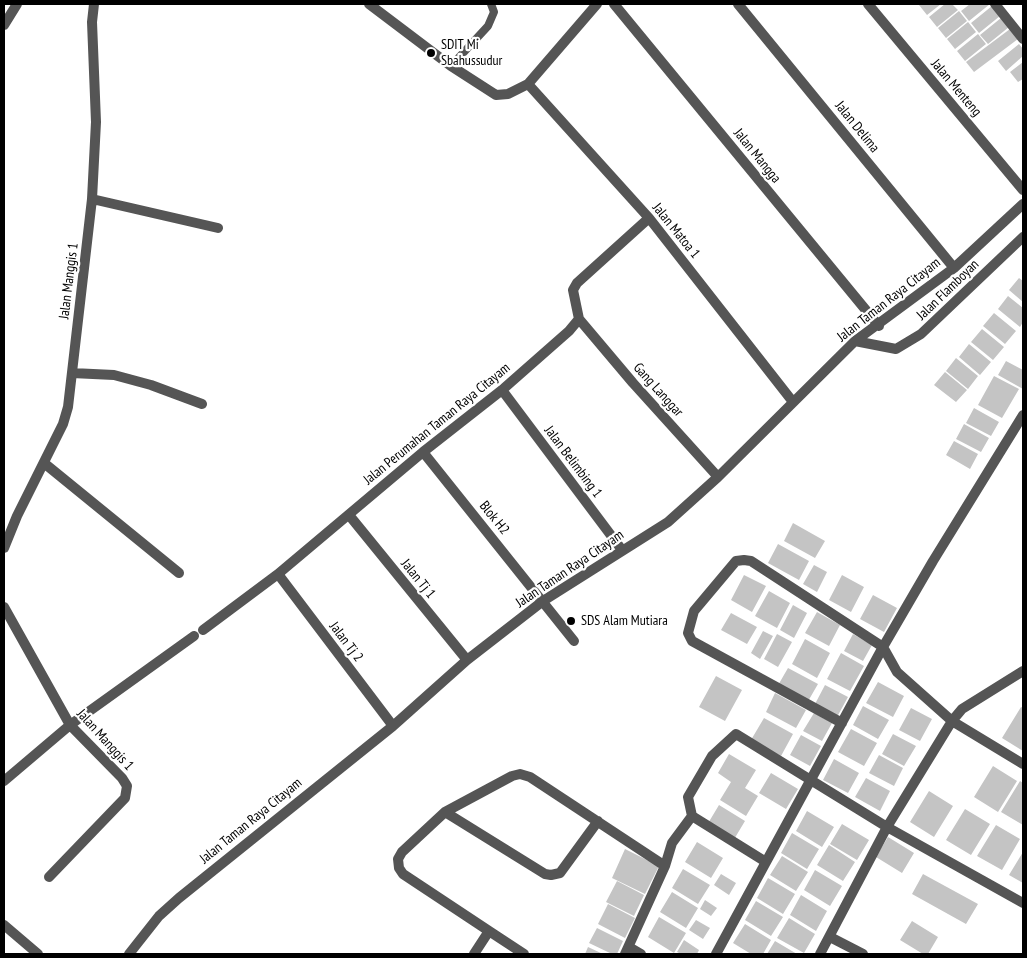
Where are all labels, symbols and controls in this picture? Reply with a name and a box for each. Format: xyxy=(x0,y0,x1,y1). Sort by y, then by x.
place label: SDIT Mi Sbahussudur xyxy=(441,37,502,70)
marker: SDIT Mi Sbahussudur xyxy=(425,47,437,59)
street label: Jalan Menteng xyxy=(927,56,985,120)
street label: Jalan Delima xyxy=(831,98,883,156)
street label: Jalan Mangga xyxy=(730,125,784,187)
street label: Jalan Matoa 1 xyxy=(649,200,703,262)
street label: Jalan Manggis 1 xyxy=(56,242,82,320)
street label: Jalan Taman Raya Citayam xyxy=(834,254,944,346)
street label: Jalan Flamboyan xyxy=(913,256,983,324)
street label: Jalan Perumahan Taman Raya Citayam xyxy=(360,360,514,488)
street label: Gang Langgar xyxy=(629,360,687,420)
street label: Jalan Belimbing 1 xyxy=(541,423,605,501)
street label: Blok H2 xyxy=(475,498,513,538)
street label: Jalan Taman Raya Citayam xyxy=(513,527,627,611)
street label: Jalan Tj 1 xyxy=(397,556,439,602)
place label: SDS Alam Mutiara xyxy=(581,613,668,629)
marker: SDS Alam Mutiara xyxy=(565,615,577,627)
street label: Jalan Tj 2 xyxy=(326,619,366,665)
street label: Jalan Manggis 1 xyxy=(73,706,137,774)
street label: Jalan Taman Raya Citayam xyxy=(197,775,305,867)

